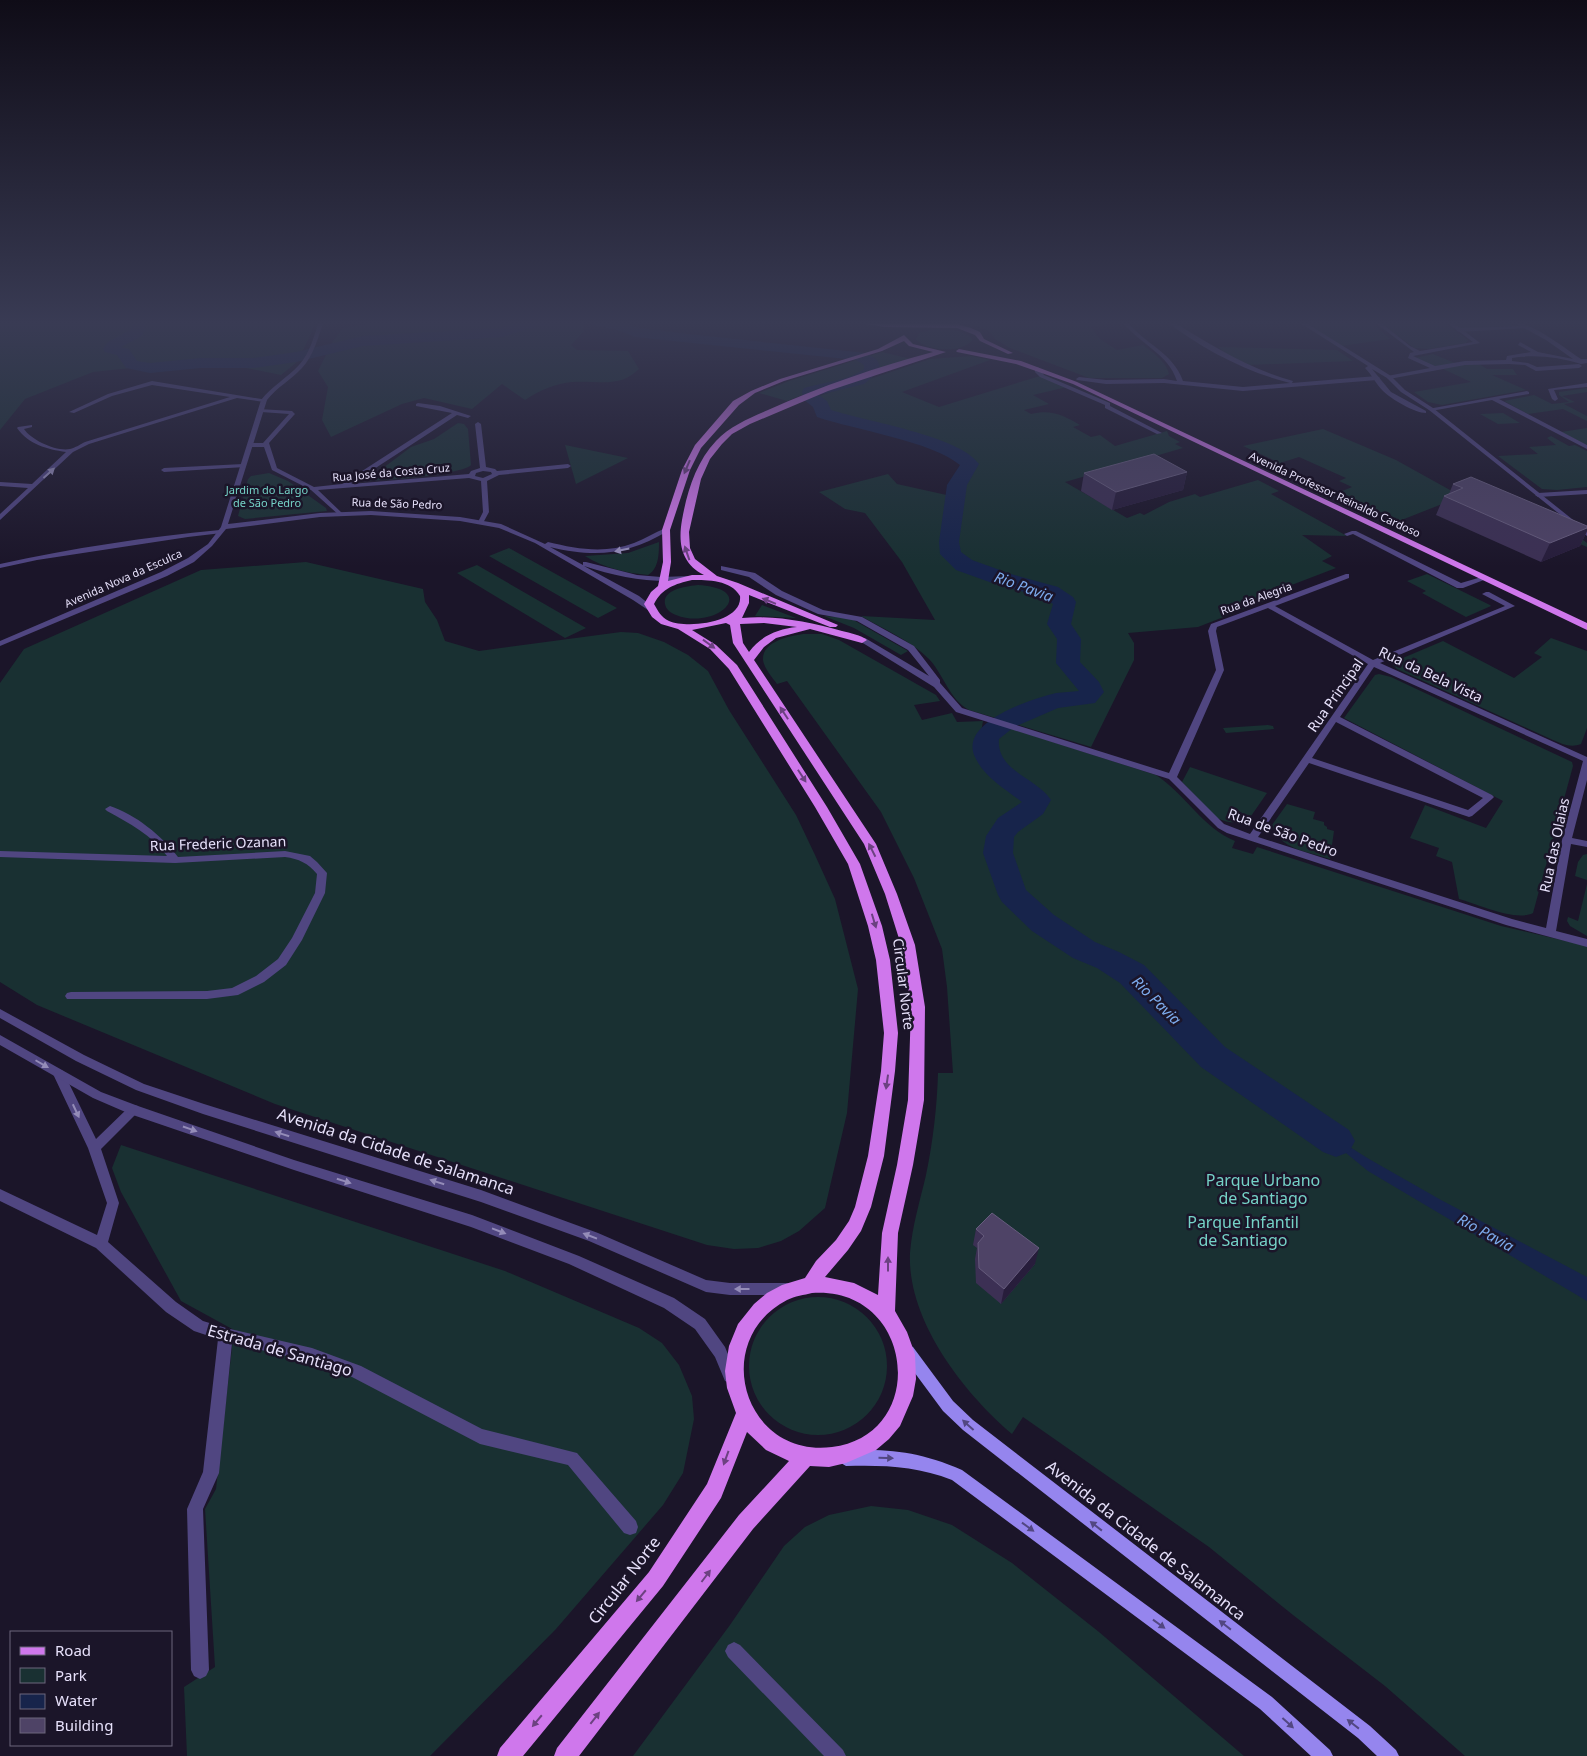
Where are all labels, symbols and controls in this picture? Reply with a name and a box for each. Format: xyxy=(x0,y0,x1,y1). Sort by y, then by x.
street label: Avenida Professor Reinaldo Cardoso xyxy=(1247,448,1423,541)
street label: Rua José da Costa Cruz xyxy=(332,459,450,485)
one-way arrow xyxy=(683,460,691,474)
one-way arrow xyxy=(43,468,55,479)
park label: Jardim do Largo de São Pedro xyxy=(225,482,309,510)
street label: Rua de São Pedro xyxy=(351,494,443,512)
street label: Avenida Nova da Esculca xyxy=(62,545,184,611)
one-way arrow xyxy=(683,545,691,560)
one-way arrow xyxy=(614,546,630,554)
water label: Rio Pavia xyxy=(992,566,1057,606)
street label: Rua da Alegria xyxy=(1218,578,1294,618)
one-way arrow xyxy=(762,596,776,604)
one-way arrow xyxy=(702,639,716,649)
street label: Rua da Bela Vista xyxy=(1376,642,1486,706)
street label: Rua Principal xyxy=(1303,654,1367,736)
one-way arrow xyxy=(779,706,789,720)
one-way arrow xyxy=(797,769,806,783)
street label: Rua das Olaias xyxy=(1535,796,1573,894)
street label: Rua de São Pedro xyxy=(1225,803,1341,861)
street label: Rua Frederic Ozanan xyxy=(150,831,286,855)
one-way arrow xyxy=(868,842,876,857)
one-way arrow xyxy=(870,914,878,929)
street label: Circular Norte xyxy=(889,937,919,1031)
water label: Rio Pavia xyxy=(1128,971,1186,1029)
one-way arrow xyxy=(35,1060,49,1069)
one-way arrow xyxy=(882,1074,890,1090)
street label: Avenida da Cidade de Salamanca xyxy=(275,1102,517,1200)
one-way arrow xyxy=(72,1104,80,1118)
one-way arrow xyxy=(183,1126,198,1134)
one-way arrow xyxy=(274,1130,289,1137)
park label: Parque Urbano de Santiago xyxy=(1206,1169,1320,1209)
one-way arrow xyxy=(337,1178,352,1185)
one-way arrow xyxy=(429,1178,444,1186)
water label: Rio Pavia xyxy=(1454,1208,1518,1256)
park label: Parque Infantil de Santiago xyxy=(1187,1211,1299,1251)
one-way arrow xyxy=(492,1227,507,1235)
one-way arrow xyxy=(582,1232,597,1240)
one-way arrow xyxy=(884,1256,892,1272)
one-way arrow xyxy=(734,1285,750,1293)
street label: Estrada de Santiago xyxy=(205,1319,355,1381)
one-way arrow xyxy=(963,1419,975,1431)
one-way arrow xyxy=(722,1451,730,1466)
one-way arrow xyxy=(878,1454,894,1462)
street label: Avenida da Cidade de Salamanca xyxy=(1042,1455,1250,1625)
one-way arrow xyxy=(1090,1520,1103,1531)
one-way arrow xyxy=(1021,1522,1034,1533)
street label: Circular Norte xyxy=(583,1532,665,1628)
one-way arrow xyxy=(701,1569,711,1583)
one-way arrow xyxy=(636,1589,647,1602)
one-way arrow xyxy=(1152,1619,1166,1629)
one-way arrow xyxy=(1218,1620,1232,1630)
legend xyxy=(10,1631,172,1746)
text: Road xyxy=(55,1640,91,1660)
text: Park xyxy=(55,1665,87,1685)
text: Water xyxy=(55,1690,97,1710)
one-way arrow xyxy=(590,1711,600,1725)
one-way arrow xyxy=(532,1714,543,1727)
text: Building xyxy=(55,1715,113,1735)
one-way arrow xyxy=(1281,1717,1293,1729)
one-way arrow xyxy=(1346,1719,1360,1729)

